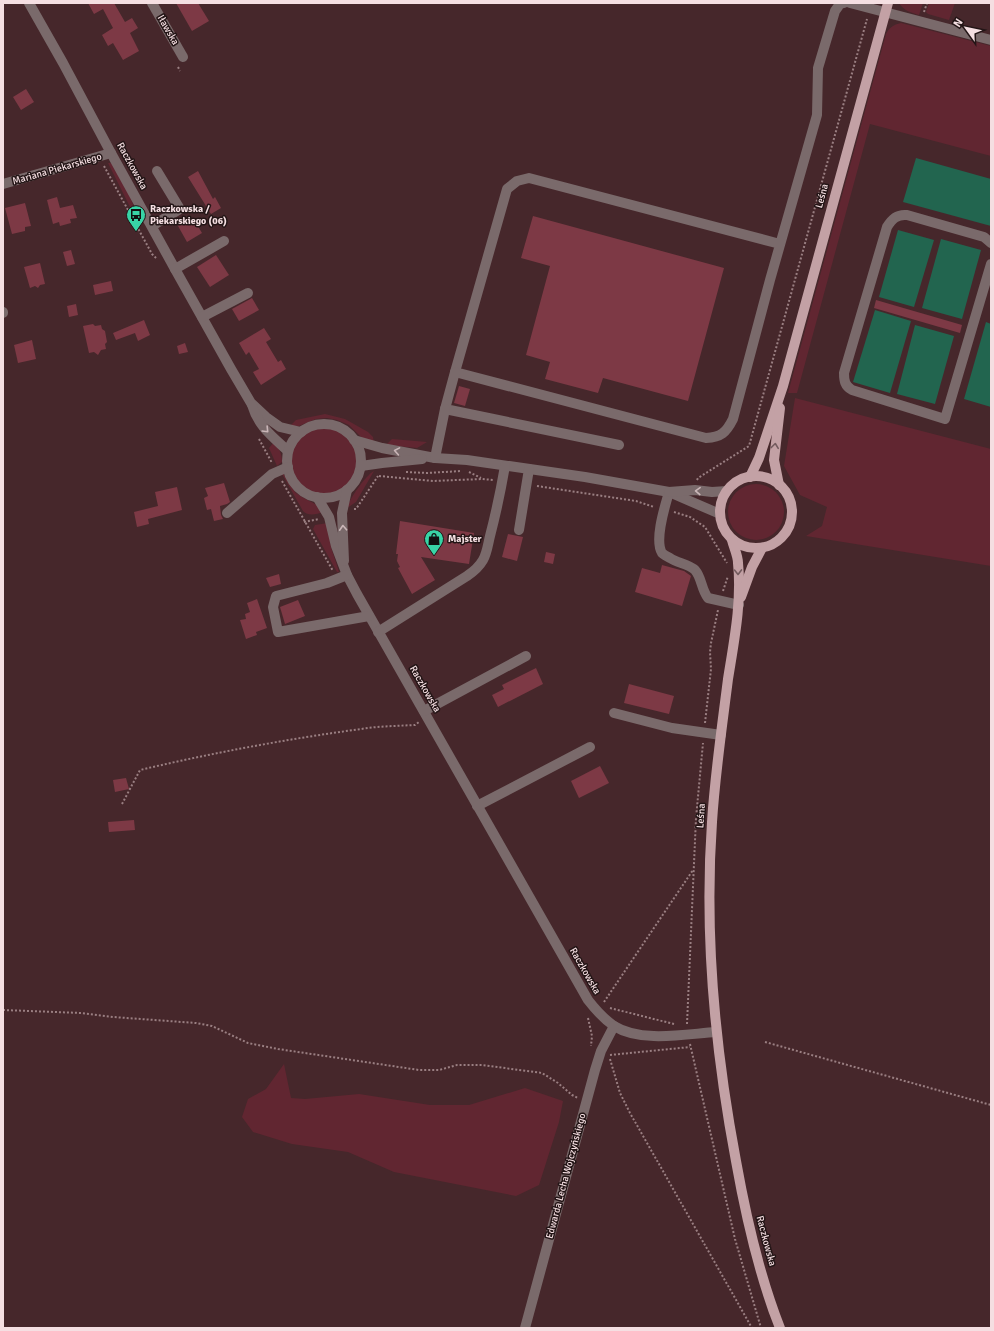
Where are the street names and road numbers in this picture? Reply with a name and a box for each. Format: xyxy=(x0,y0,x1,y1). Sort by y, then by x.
street label: Iławska xyxy=(155,13,181,47)
street label: Raczkowska xyxy=(114,140,150,192)
street label: Mariana Piekarskiego xyxy=(11,151,103,187)
street label: Leśna xyxy=(813,182,831,210)
street label: Raczkowska xyxy=(407,664,443,714)
street label: Leśna xyxy=(694,803,708,829)
street label: Raczkowska xyxy=(567,946,603,996)
street label: Edwarda Lecha Wojczyńskiego xyxy=(543,1112,589,1240)
street label: Raczkowska xyxy=(754,1214,778,1268)

